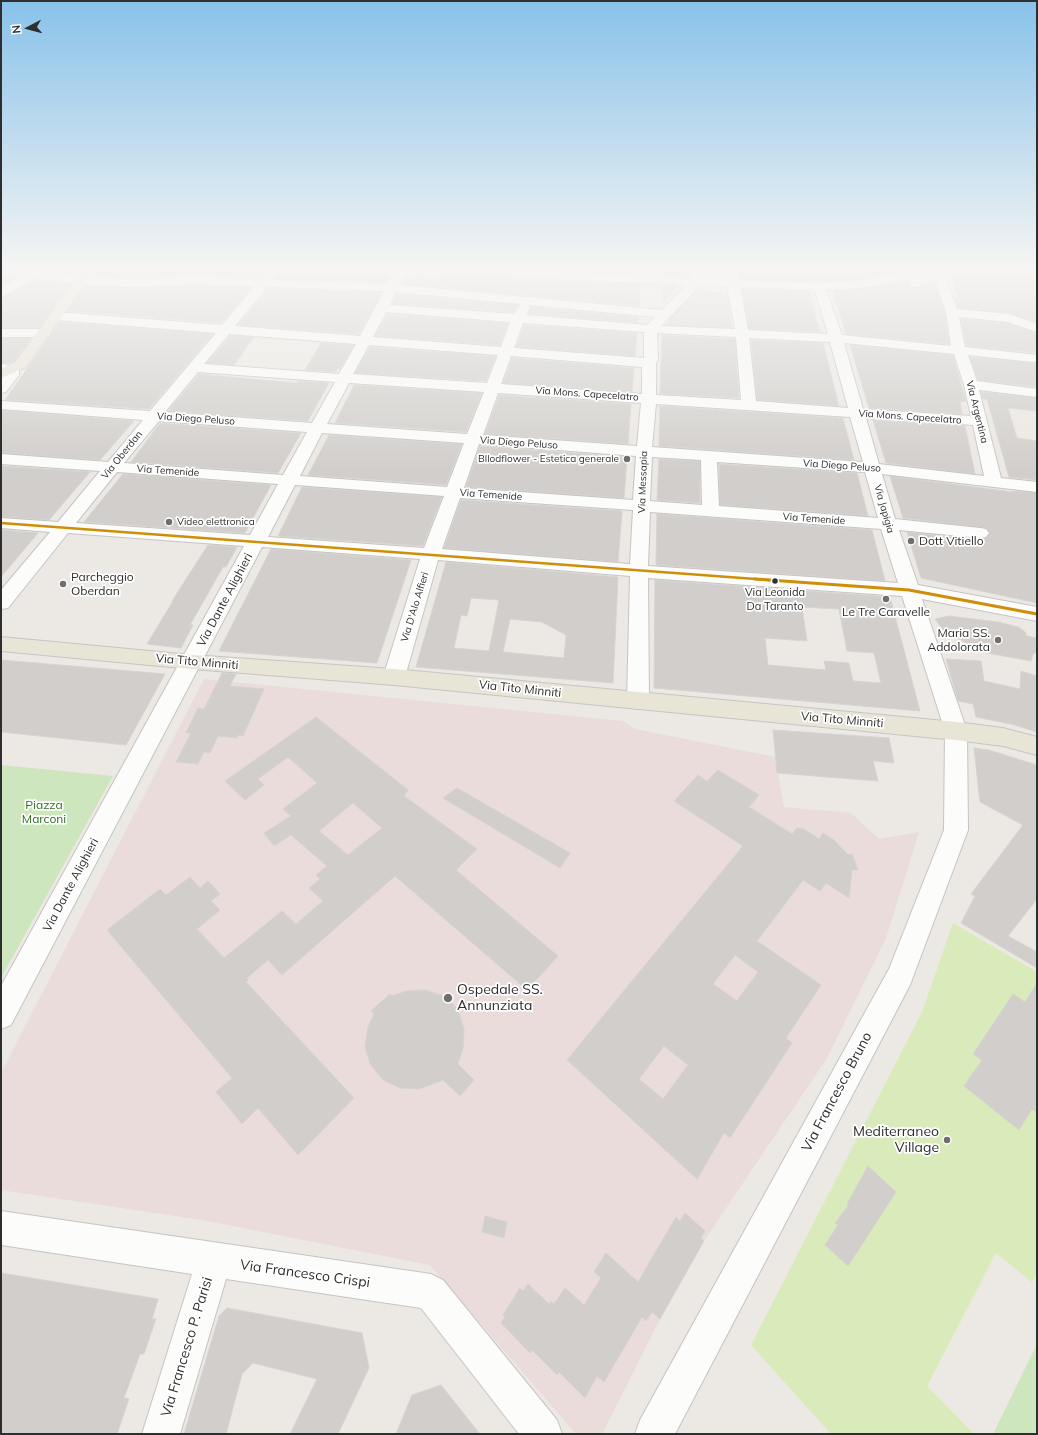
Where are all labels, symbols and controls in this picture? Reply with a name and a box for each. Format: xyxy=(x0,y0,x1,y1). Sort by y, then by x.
north arrow xyxy=(8,8,48,48)
text: N xyxy=(9,24,23,34)
street label: Via Argentina xyxy=(963,380,991,444)
street label: Via Mons. Capecelatro xyxy=(535,384,639,404)
street label: Via Mons. Capecelatro xyxy=(858,407,962,427)
street label: Via Diego Peluso xyxy=(157,410,235,428)
street label: Via Oberdan xyxy=(99,428,145,482)
street label: Via Diego Peluso xyxy=(480,434,558,452)
street label: Via Messapia xyxy=(636,451,650,513)
place label: Bllodflower - Estetica generale xyxy=(478,453,619,465)
marker: Bllodflower - Estetica generale xyxy=(622,454,632,464)
street label: Via Diego Peluso xyxy=(803,457,881,475)
street label: Via Temenide xyxy=(136,463,200,479)
street label: Via Japigia xyxy=(871,483,897,535)
street label: Via Temenide xyxy=(459,487,523,503)
street label: Via Temenide xyxy=(782,511,846,527)
place label: Video elettronica xyxy=(177,516,255,528)
marker: Video elettronica xyxy=(164,517,174,527)
place label: Dott Vitiello xyxy=(919,534,984,548)
marker: Dott Vitiello xyxy=(906,536,916,546)
street label: Via Dante Alighieri xyxy=(194,551,256,649)
place label: Parcheggio Oberdan xyxy=(71,570,134,598)
street label: Via D'Alo Alfieri xyxy=(399,571,431,643)
marker: Via Leonida Da Taranto xyxy=(770,576,780,586)
marker: Parcheggio Oberdan xyxy=(58,579,68,589)
place label: Via Leonida Da Taranto xyxy=(745,586,805,612)
marker: Le Tre Caravelle xyxy=(881,594,891,604)
place label: Le Tre Caravelle xyxy=(842,605,930,619)
place label: Maria SS. Addolorata xyxy=(927,626,990,654)
marker: Maria SS. Addolorata xyxy=(993,635,1003,645)
street label: Via Tito Minniti xyxy=(155,651,239,673)
street label: Via Tito Minniti xyxy=(478,678,562,700)
street label: Via Tito Minniti xyxy=(800,709,884,731)
park label: Piazza Marconi xyxy=(22,798,66,826)
street label: Via Dante Alighieri xyxy=(40,836,102,934)
place label: Ospedale SS. Annunziata xyxy=(457,982,543,1014)
marker: Ospedale SS. Annunziata xyxy=(442,992,454,1004)
street label: Via Francesco Bruno xyxy=(798,1029,876,1155)
place label: Mediterraneo Village xyxy=(853,1124,939,1156)
marker: Mediterraneo Village xyxy=(942,1135,952,1145)
street label: Via Francesco Crispi xyxy=(239,1257,371,1291)
street label: Via Francesco P. Parisi xyxy=(158,1275,216,1419)

